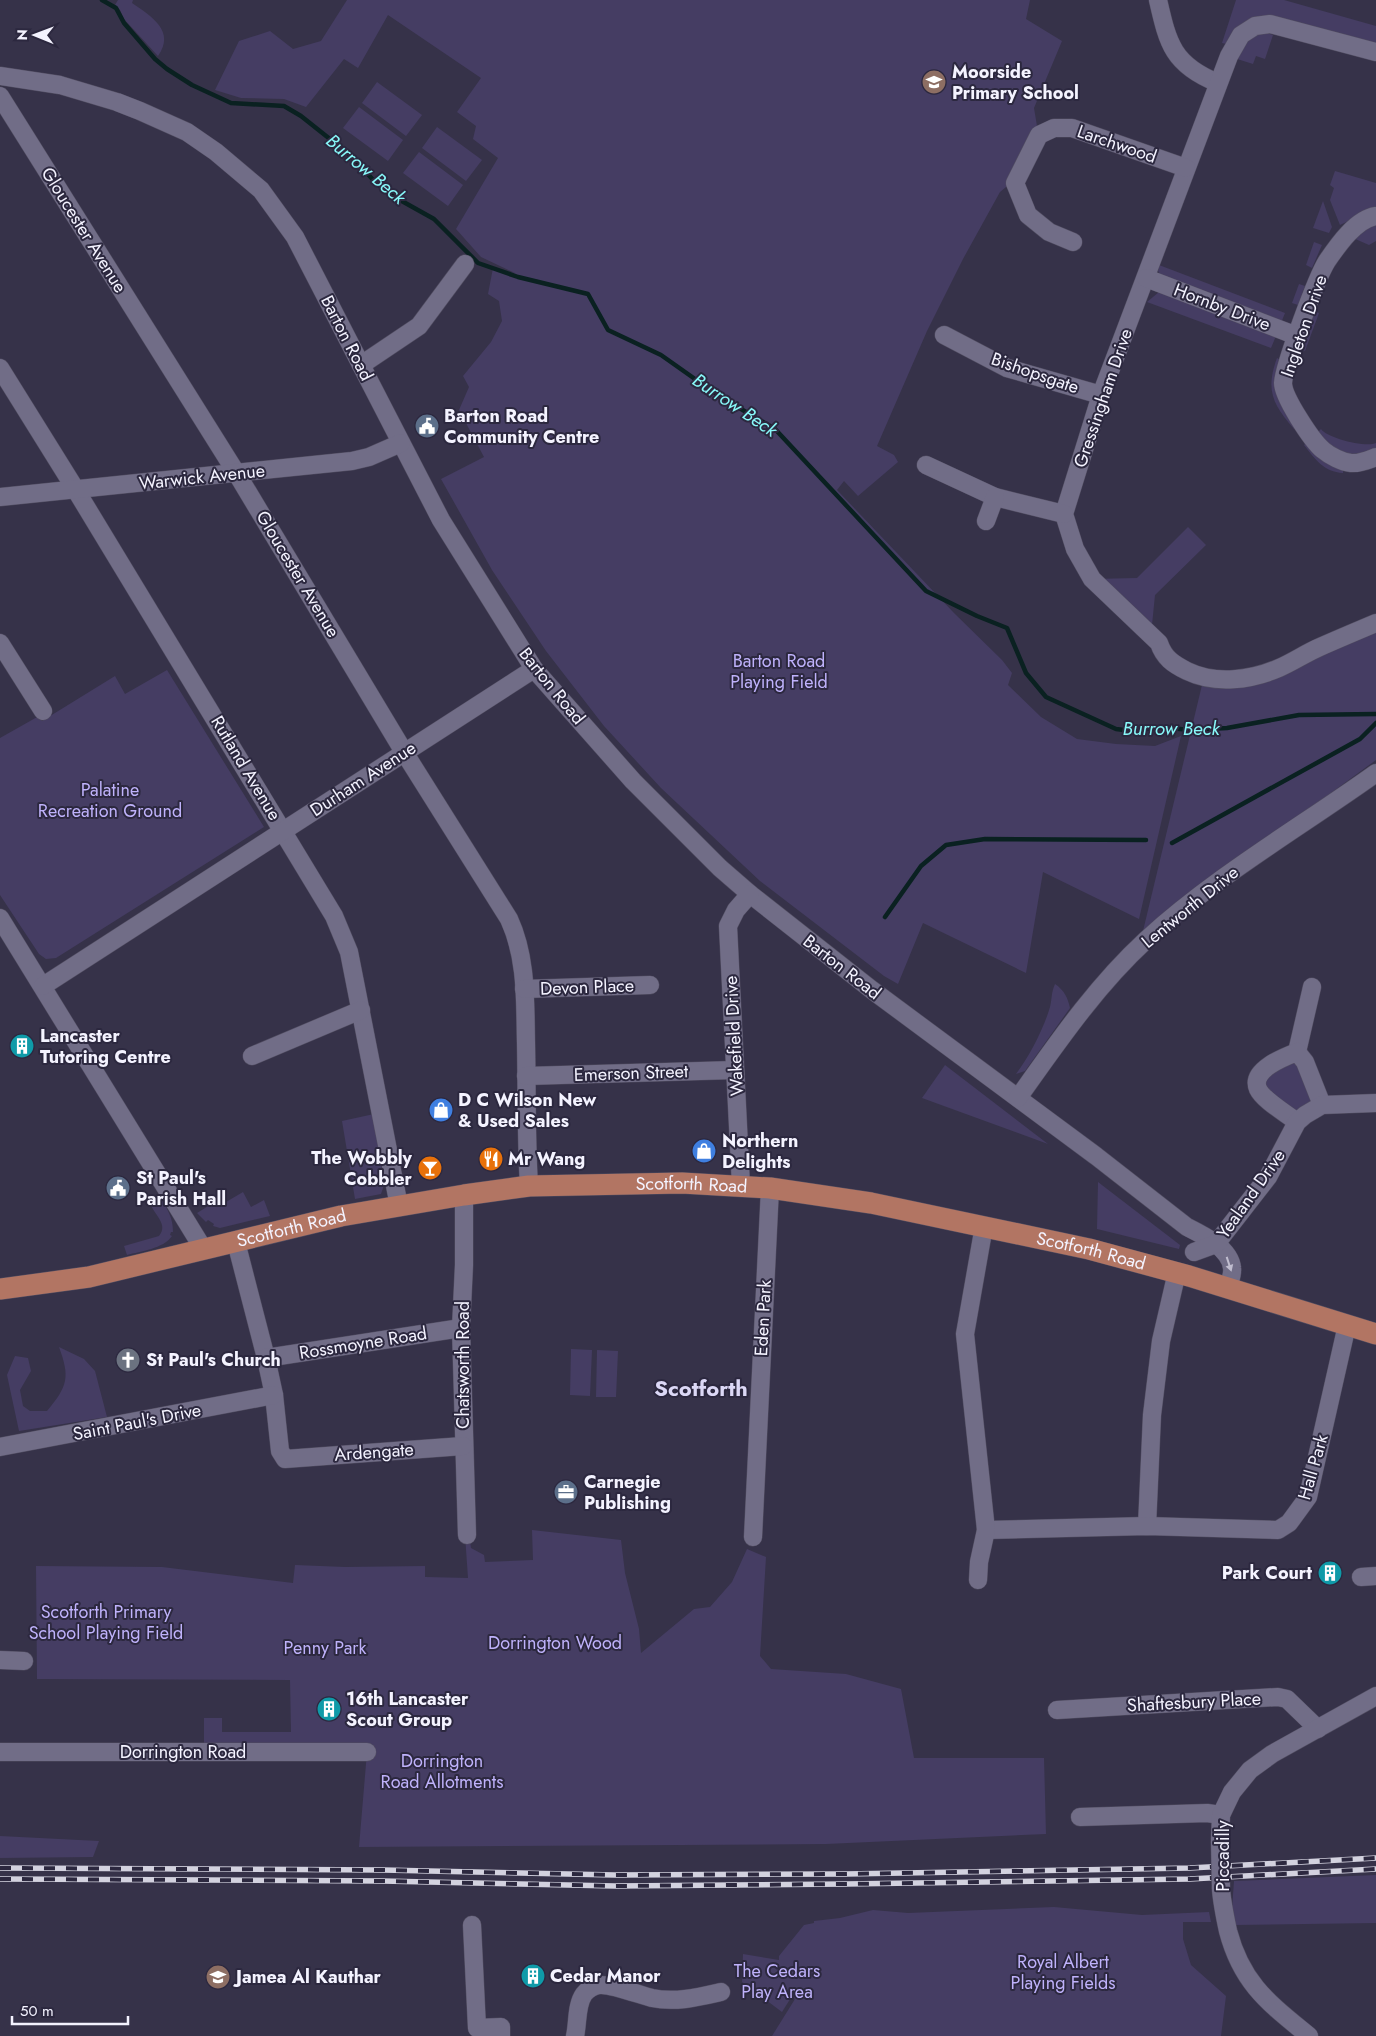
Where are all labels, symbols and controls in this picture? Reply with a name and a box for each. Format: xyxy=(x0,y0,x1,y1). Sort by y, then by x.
north arrow xyxy=(10,10,60,60)
text: N xyxy=(12,29,32,41)
place label: Moorside Primary School xyxy=(952,59,1079,106)
school or university icon: Moorside Primary School xyxy=(921,69,947,95)
street label: Larchwood xyxy=(1074,118,1160,170)
water label: Burrow Beck xyxy=(320,127,413,211)
street label: Gloucester Avenue xyxy=(35,162,133,298)
street label: Ingleton Drive xyxy=(1274,271,1334,381)
street label: Hornby Drive xyxy=(1170,277,1274,337)
street label: Barton Road xyxy=(314,291,380,385)
street label: Gressingham Drive xyxy=(1067,325,1139,471)
street label: Bishopsgate xyxy=(988,346,1082,400)
water label: Burrow Beck xyxy=(687,367,784,444)
place label: Barton Road Community Centre xyxy=(444,403,599,450)
public building icon: Barton Road Community Centre xyxy=(414,413,440,439)
street label: Warwick Avenue xyxy=(138,457,266,497)
street label: Gloucester Avenue xyxy=(250,506,346,642)
street label: Barton Road xyxy=(513,642,591,730)
park label: Barton Road Playing Field xyxy=(730,648,828,695)
street label: Rutland Avenue xyxy=(205,711,287,825)
water label: Burrow Beck xyxy=(1122,715,1220,742)
street label: Durham Avenue xyxy=(305,735,421,823)
park label: Palatine Recreation Ground xyxy=(38,777,182,824)
street label: Lentworth Drive xyxy=(1136,860,1244,954)
street label: Barton Road xyxy=(797,928,887,1006)
street label: Devon Place xyxy=(540,972,634,1002)
street label: Wakefield Drive xyxy=(718,975,750,1097)
place label: Lancaster Tutoring Centre xyxy=(40,1023,171,1070)
building icon: Lancaster Tutoring Centre xyxy=(9,1033,35,1059)
street label: Emerson Street xyxy=(573,1058,689,1088)
place label: D C Wilson New & Used Sales xyxy=(458,1087,597,1134)
shop icon: D C Wilson New & Used Sales xyxy=(428,1097,454,1123)
place label: Northern Delights xyxy=(722,1128,798,1175)
shop icon: Northern Delights xyxy=(691,1138,717,1164)
street label: Yealand Drive xyxy=(1210,1144,1292,1244)
place label: The Wobbly Cobbler xyxy=(311,1145,413,1192)
restaurant icon: Mr Wang xyxy=(478,1146,504,1172)
place label: Mr Wang xyxy=(508,1146,585,1172)
bar icon: The Wobbly Cobbler xyxy=(417,1155,443,1181)
place label: St Paul's Parish Hall xyxy=(136,1165,226,1212)
street label: Scotforth Road xyxy=(635,1170,748,1200)
public building icon: St Paul's Parish Hall xyxy=(105,1175,131,1201)
street label: Scotforth Road xyxy=(234,1202,349,1254)
street label: Scotforth Road xyxy=(1034,1225,1149,1277)
one-way arrow xyxy=(1226,1257,1234,1272)
street label: Eden Park xyxy=(748,1279,778,1357)
street label: Chatsworth Road xyxy=(450,1301,476,1429)
street label: Rossmoyne Road xyxy=(297,1320,429,1366)
church icon: St Paul's Church xyxy=(115,1347,141,1373)
place label: St Paul's Church xyxy=(146,1347,281,1373)
district label: Scotforth xyxy=(654,1372,748,1404)
street label: Saint Paul's Drive xyxy=(71,1397,203,1447)
street label: Hall Park xyxy=(1291,1431,1335,1503)
street label: Ardengate xyxy=(333,1436,415,1468)
place label: Carnegie Publishing xyxy=(584,1469,671,1516)
office icon: Carnegie Publishing xyxy=(553,1479,579,1505)
place label: Park Court xyxy=(1222,1560,1312,1586)
building icon: Park Court xyxy=(1317,1560,1343,1586)
park label: Scotforth Primary School Playing Field xyxy=(29,1599,183,1646)
park label: Dorrington Wood xyxy=(488,1630,622,1656)
park label: Penny Park xyxy=(284,1635,366,1661)
place label: 16th Lancaster Scout Group xyxy=(346,1686,469,1733)
street label: Shaftesbury Place xyxy=(1126,1686,1262,1718)
building icon: 16th Lancaster Scout Group xyxy=(316,1696,342,1722)
street label: Dorrington Road xyxy=(120,1739,246,1765)
park label: Dorrington Road Allotments xyxy=(381,1748,503,1795)
street label: Piccadilly xyxy=(1210,1820,1236,1892)
park label: Royal Albert Playing Fields xyxy=(1011,1949,1115,1996)
park label: The Cedars Play Area xyxy=(734,1958,820,2005)
building icon: Cedar Manor xyxy=(520,1963,546,1989)
place label: Cedar Manor xyxy=(550,1963,661,1989)
school or university icon: Jamea Al Kauthar xyxy=(205,1964,231,1990)
place label: Jamea Al Kauthar xyxy=(233,1964,382,1990)
scale bar xyxy=(12,1994,129,2026)
text: 50 m xyxy=(20,2000,54,2022)

